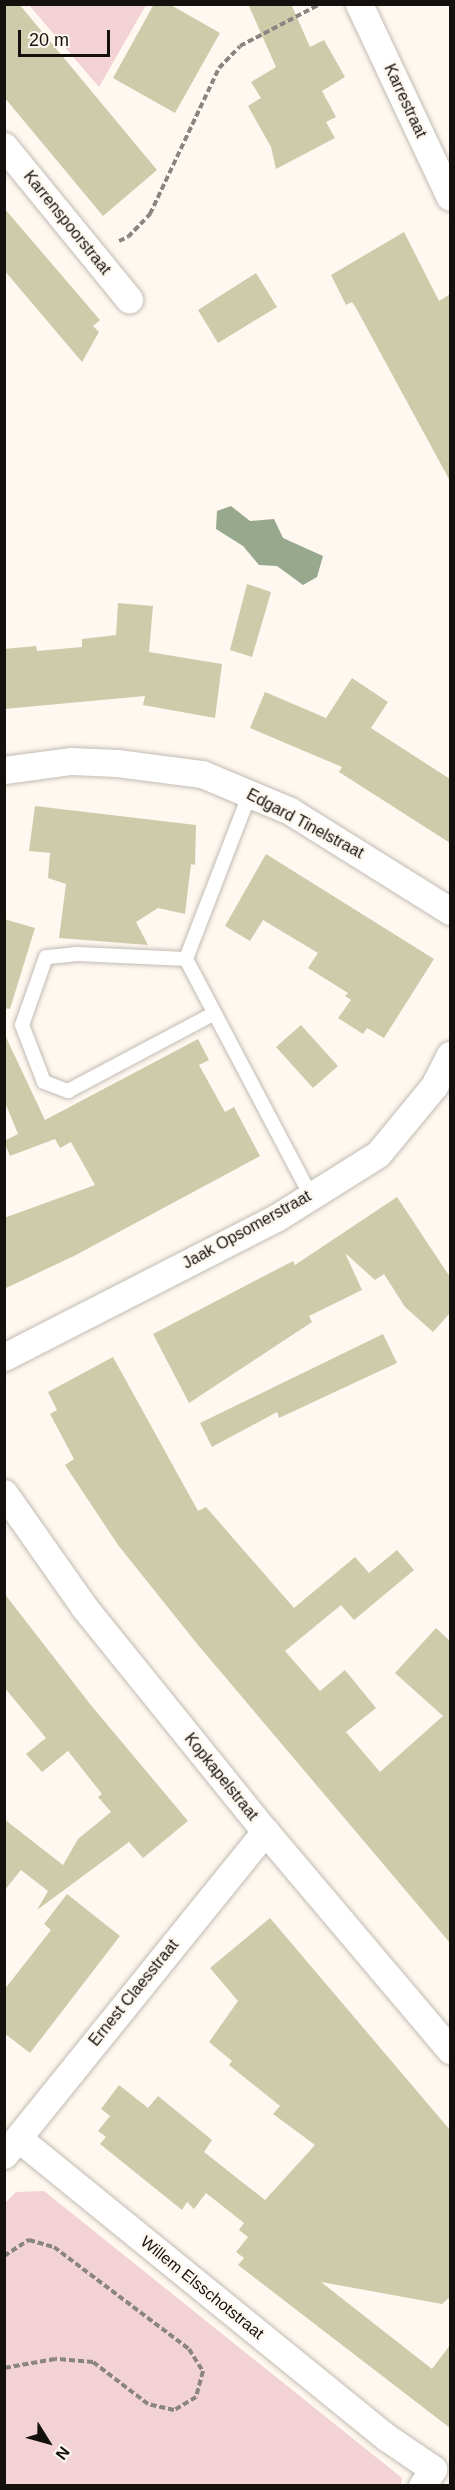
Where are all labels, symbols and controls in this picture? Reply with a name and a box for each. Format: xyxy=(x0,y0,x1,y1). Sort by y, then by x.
scale bar xyxy=(21,18,112,56)
text: 20 m xyxy=(29,30,69,50)
street label: Karrestraat xyxy=(380,61,430,141)
street label: Karrenspoorstraat xyxy=(19,167,115,279)
street label: Edgard Tinelstraat xyxy=(243,785,367,863)
street label: Jaak Opsomerstraat xyxy=(179,1187,315,1273)
street label: Kopkapelstraat xyxy=(180,1729,262,1825)
street label: Ernest Claesstraat xyxy=(85,1936,183,2050)
street label: Willem Elsschotstraat xyxy=(137,2232,267,2344)
north arrow xyxy=(18,2412,78,2472)
text: N xyxy=(53,2443,73,2463)

